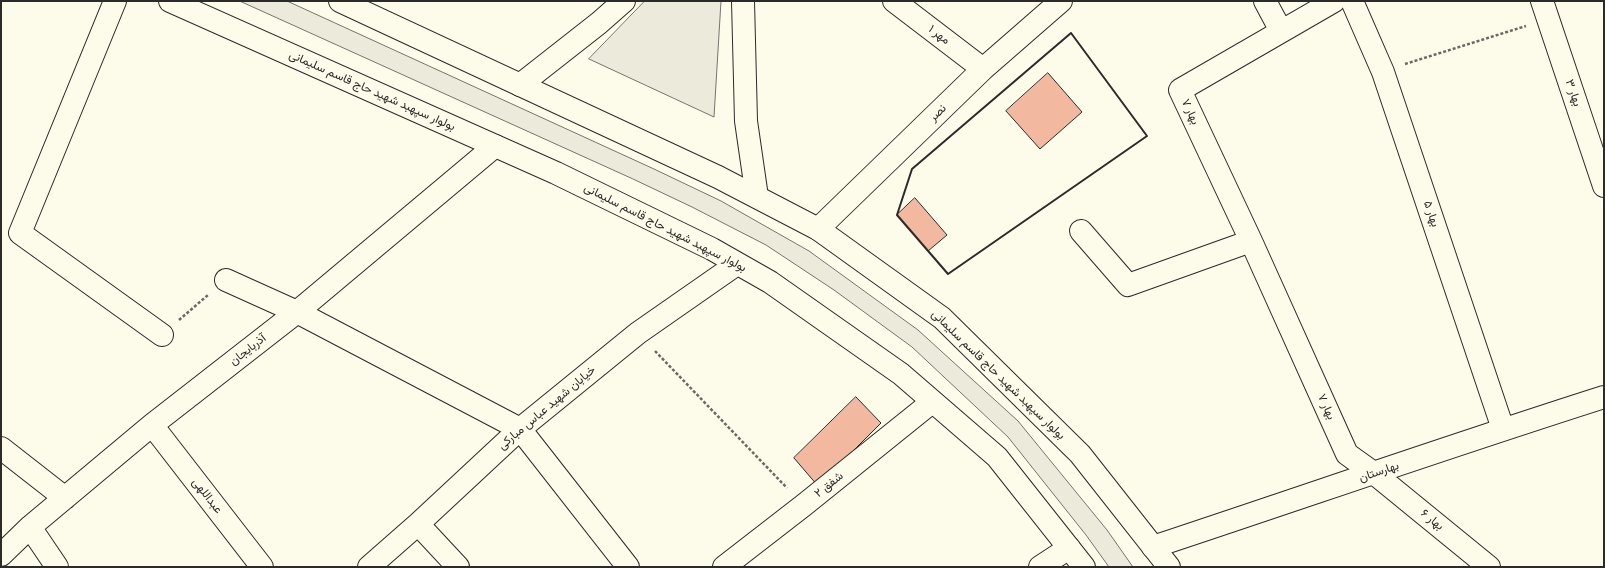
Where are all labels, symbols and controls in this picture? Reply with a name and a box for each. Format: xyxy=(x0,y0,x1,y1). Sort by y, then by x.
street label: مهر ۱ xyxy=(925,22,953,48)
street label: بولوار سپهبد شهید حاج قاسم سلیمانی xyxy=(287,48,457,134)
street label: بهار ۳ xyxy=(1562,78,1584,108)
street label: بهار ۷ xyxy=(1178,97,1202,127)
street label: نصر xyxy=(926,101,950,125)
street label: بولوار سپهبد شهید حاج قاسم سلیمانی xyxy=(581,181,749,275)
street label: بهار ۵ xyxy=(1420,199,1442,229)
street label: بولوار سپهبد شهید حاج قاسم سلیمانی xyxy=(928,307,1068,443)
street label: آذربایجان xyxy=(227,331,269,369)
street label: خیابان شهید عباس مبارکی xyxy=(495,363,599,453)
street label: بهار ۷ xyxy=(1314,392,1338,422)
street label: بهارستان xyxy=(1357,458,1401,486)
street label: شفق ۲ xyxy=(812,469,846,501)
street label: عبداللهی xyxy=(189,475,225,517)
street label: بهار ۶ xyxy=(1418,506,1446,534)

